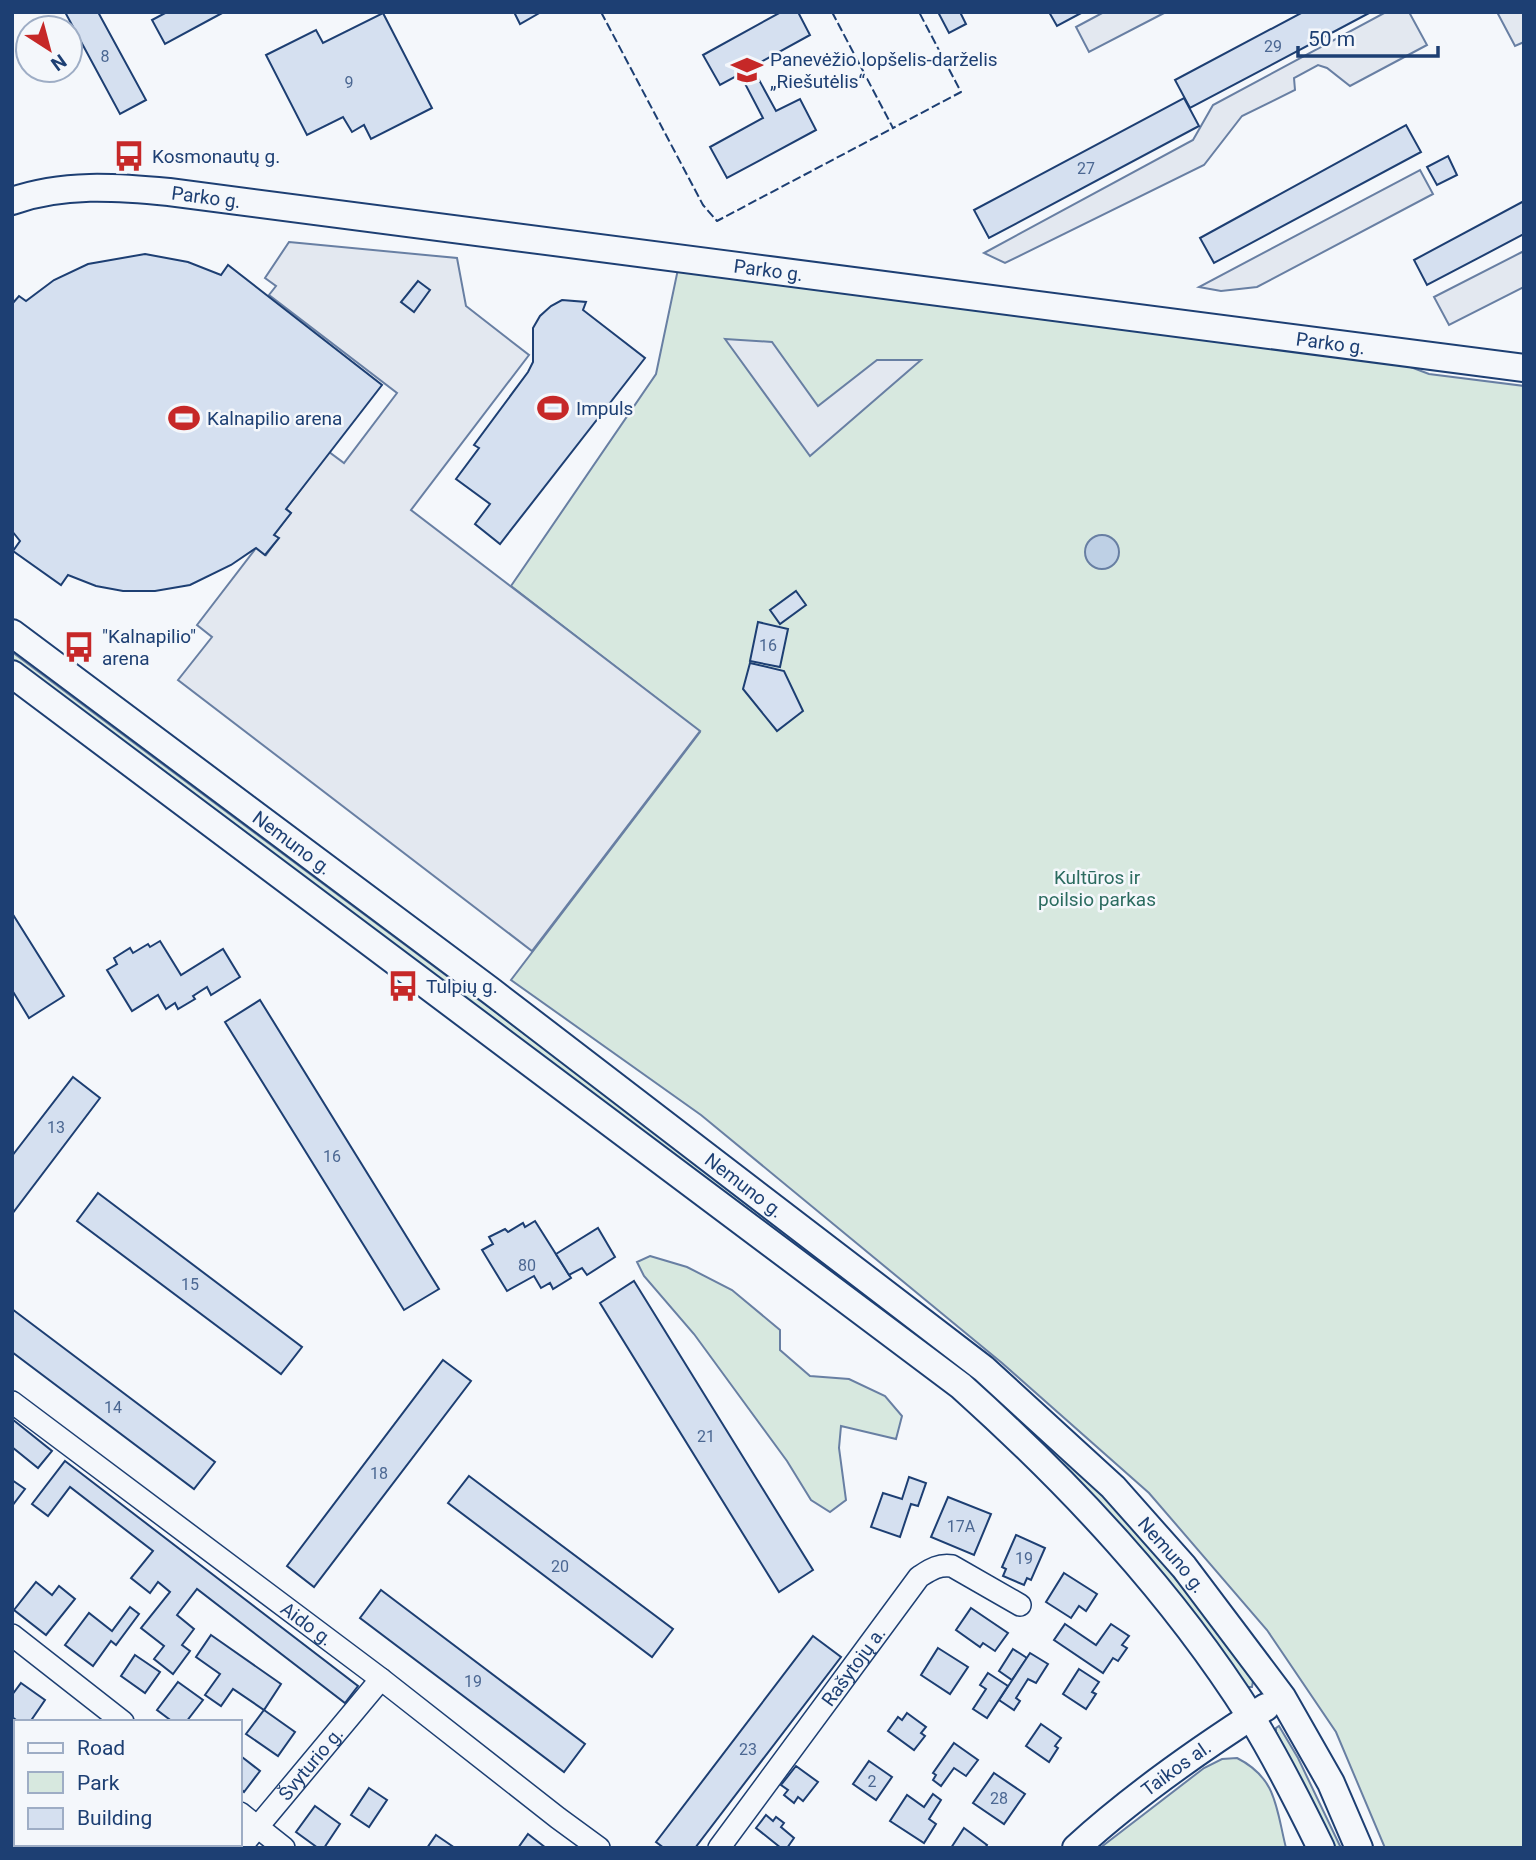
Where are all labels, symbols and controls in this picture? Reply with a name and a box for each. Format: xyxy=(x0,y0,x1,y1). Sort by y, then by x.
north arrow xyxy=(14,14,84,84)
scale bar xyxy=(1298,14,1438,58)
text: 50 m xyxy=(1308,27,1355,51)
house number: 29 xyxy=(1264,37,1282,56)
house number: 8 xyxy=(101,47,110,66)
place label: Panevėžio lopšelis-darželis „Riešutėlis“ xyxy=(770,48,998,93)
text: N xyxy=(47,49,71,76)
school or university icon: Panevėžio lopšelis-darželis „Riešutėlis“ xyxy=(730,53,764,87)
house number: 9 xyxy=(345,73,354,92)
bus stop icon: Kosmonautų g. xyxy=(112,139,146,173)
place label: Kosmonautų g. xyxy=(152,145,280,168)
house number: 27 xyxy=(1077,159,1095,178)
street label: Parko g. xyxy=(170,181,242,213)
street label: Parko g. xyxy=(732,254,804,286)
street label: Parko g. xyxy=(1295,327,1367,359)
sports icon: Impuls xyxy=(536,391,570,425)
place label: Impuls xyxy=(576,397,633,420)
sports icon: Kalnapilio arena xyxy=(167,401,201,435)
place label: Kalnapilio arena xyxy=(207,407,342,430)
place label: "Kalnapilio" arena xyxy=(102,625,196,670)
bus stop icon: "Kalnapilio" arena xyxy=(62,630,96,664)
house number: 16 xyxy=(759,636,777,655)
street label: Nemuno g. xyxy=(248,806,336,879)
park label: Kultūros ir poilsio parkas xyxy=(1038,866,1156,911)
bus stop icon: Tulpių g. xyxy=(386,969,420,1003)
place label: Tulpių g. xyxy=(426,975,498,998)
house number: 13 xyxy=(47,1118,65,1137)
house number: 16 xyxy=(323,1147,341,1166)
street label: Nemuno g. xyxy=(700,1148,788,1222)
house number: 80 xyxy=(518,1256,536,1275)
house number: 15 xyxy=(181,1275,199,1294)
house number: 14 xyxy=(104,1398,122,1417)
house number: 21 xyxy=(697,1427,715,1446)
house number: 18 xyxy=(370,1464,388,1483)
street label: Nemuno g. xyxy=(1133,1512,1211,1597)
house number: 17A xyxy=(947,1517,976,1536)
house number: 19 xyxy=(1015,1549,1033,1568)
house number: 20 xyxy=(551,1557,569,1576)
street label: Aido g. xyxy=(277,1597,338,1650)
street label: Rašytojų a. xyxy=(816,1622,890,1710)
house number: 19 xyxy=(464,1672,482,1691)
legend xyxy=(14,1720,242,1846)
street label: Švyturio g. xyxy=(273,1722,348,1805)
street label: Taikos al. xyxy=(1136,1735,1215,1801)
text: Road xyxy=(77,1736,125,1760)
house number: 23 xyxy=(739,1740,757,1759)
text: Park xyxy=(77,1771,120,1795)
house number: 2 xyxy=(868,1772,877,1791)
house number: 28 xyxy=(990,1789,1008,1808)
text: Building xyxy=(77,1806,152,1830)

